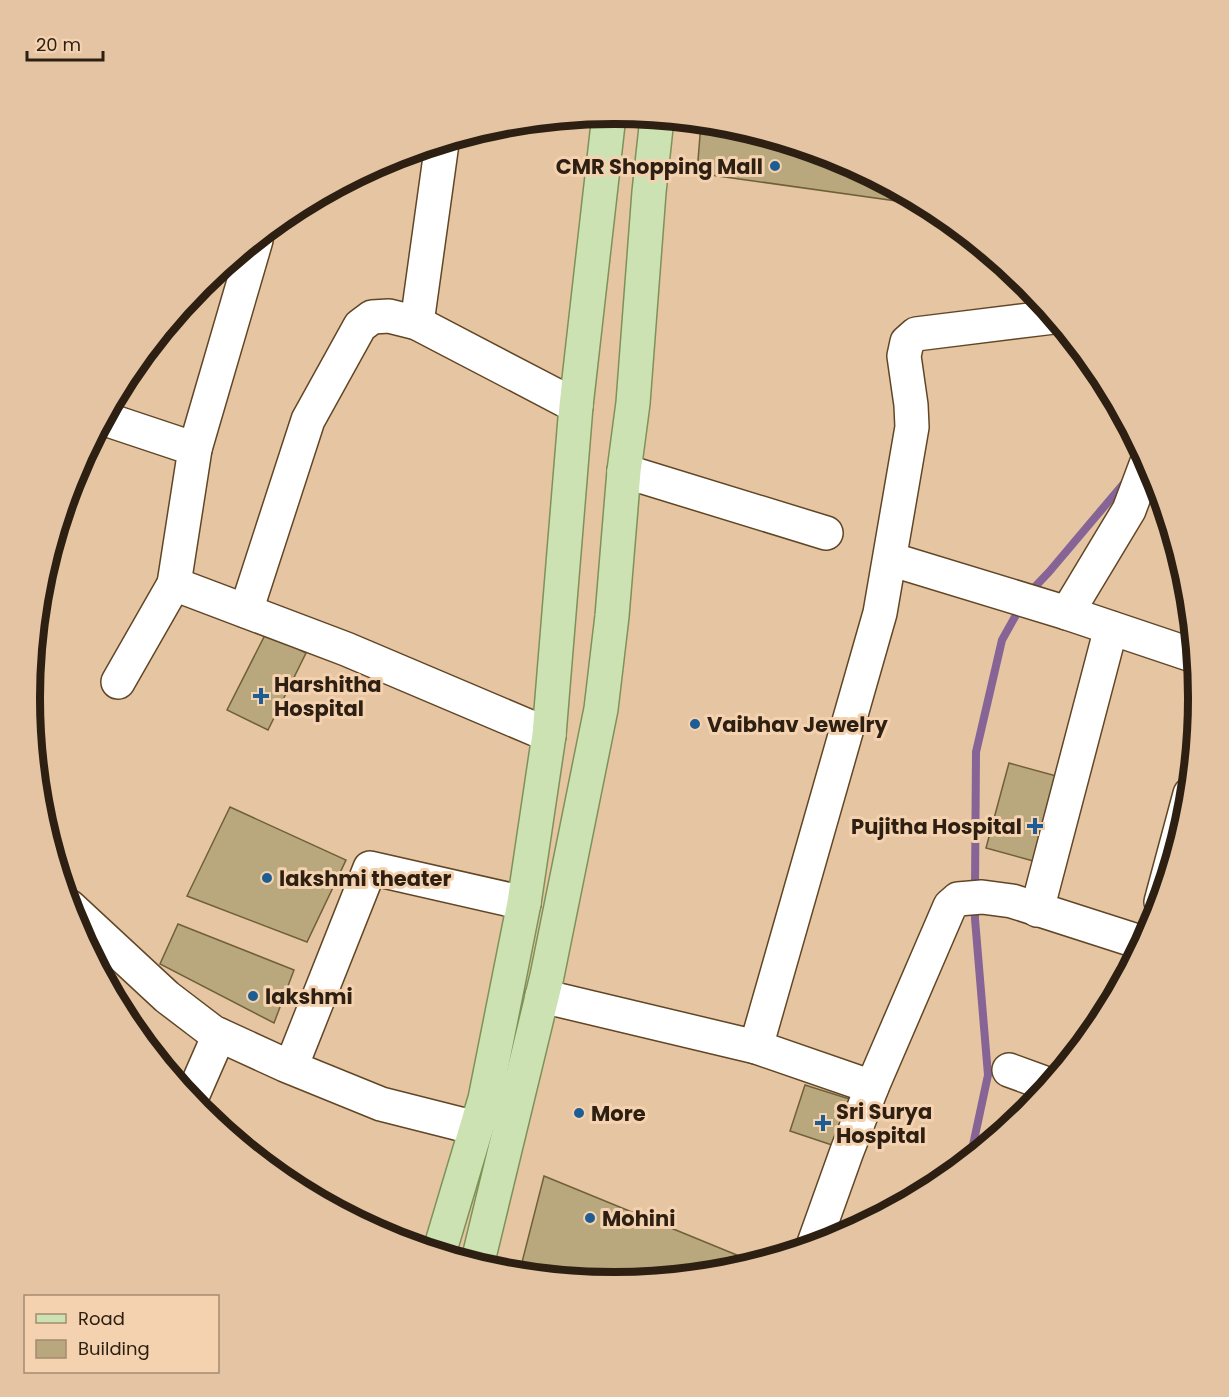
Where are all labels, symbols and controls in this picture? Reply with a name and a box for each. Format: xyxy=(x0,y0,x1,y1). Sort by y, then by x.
scale bar xyxy=(27,24,104,62)
text: 20 m xyxy=(36,32,81,57)
place label: CMR Shopping Mall xyxy=(556,152,763,181)
marker: CMR Shopping Mall xyxy=(768,159,782,173)
place label: Harshitha Hospital xyxy=(274,670,382,723)
marker: Harshitha Hospital xyxy=(252,687,270,705)
place label: Vaibhav Jewelry xyxy=(707,710,888,739)
marker: Vaibhav Jewelry xyxy=(688,717,702,731)
place label: Pujitha Hospital xyxy=(851,812,1022,841)
marker: Pujitha Hospital xyxy=(1026,817,1044,835)
place label: lakshmi theater xyxy=(279,864,452,893)
marker: lakshmi theater xyxy=(260,871,274,885)
place label: lakshmi xyxy=(265,982,353,1011)
marker: lakshmi xyxy=(246,989,260,1003)
place label: Sri Surya Hospital xyxy=(836,1097,932,1150)
place label: More xyxy=(591,1099,646,1128)
marker: More xyxy=(572,1106,586,1120)
marker: Sri Surya Hospital xyxy=(814,1114,832,1132)
place label: Mohini xyxy=(602,1204,675,1233)
marker: Mohini xyxy=(583,1211,597,1225)
legend xyxy=(24,1295,219,1373)
text: Road xyxy=(78,1306,125,1331)
text: Building xyxy=(78,1336,150,1361)

